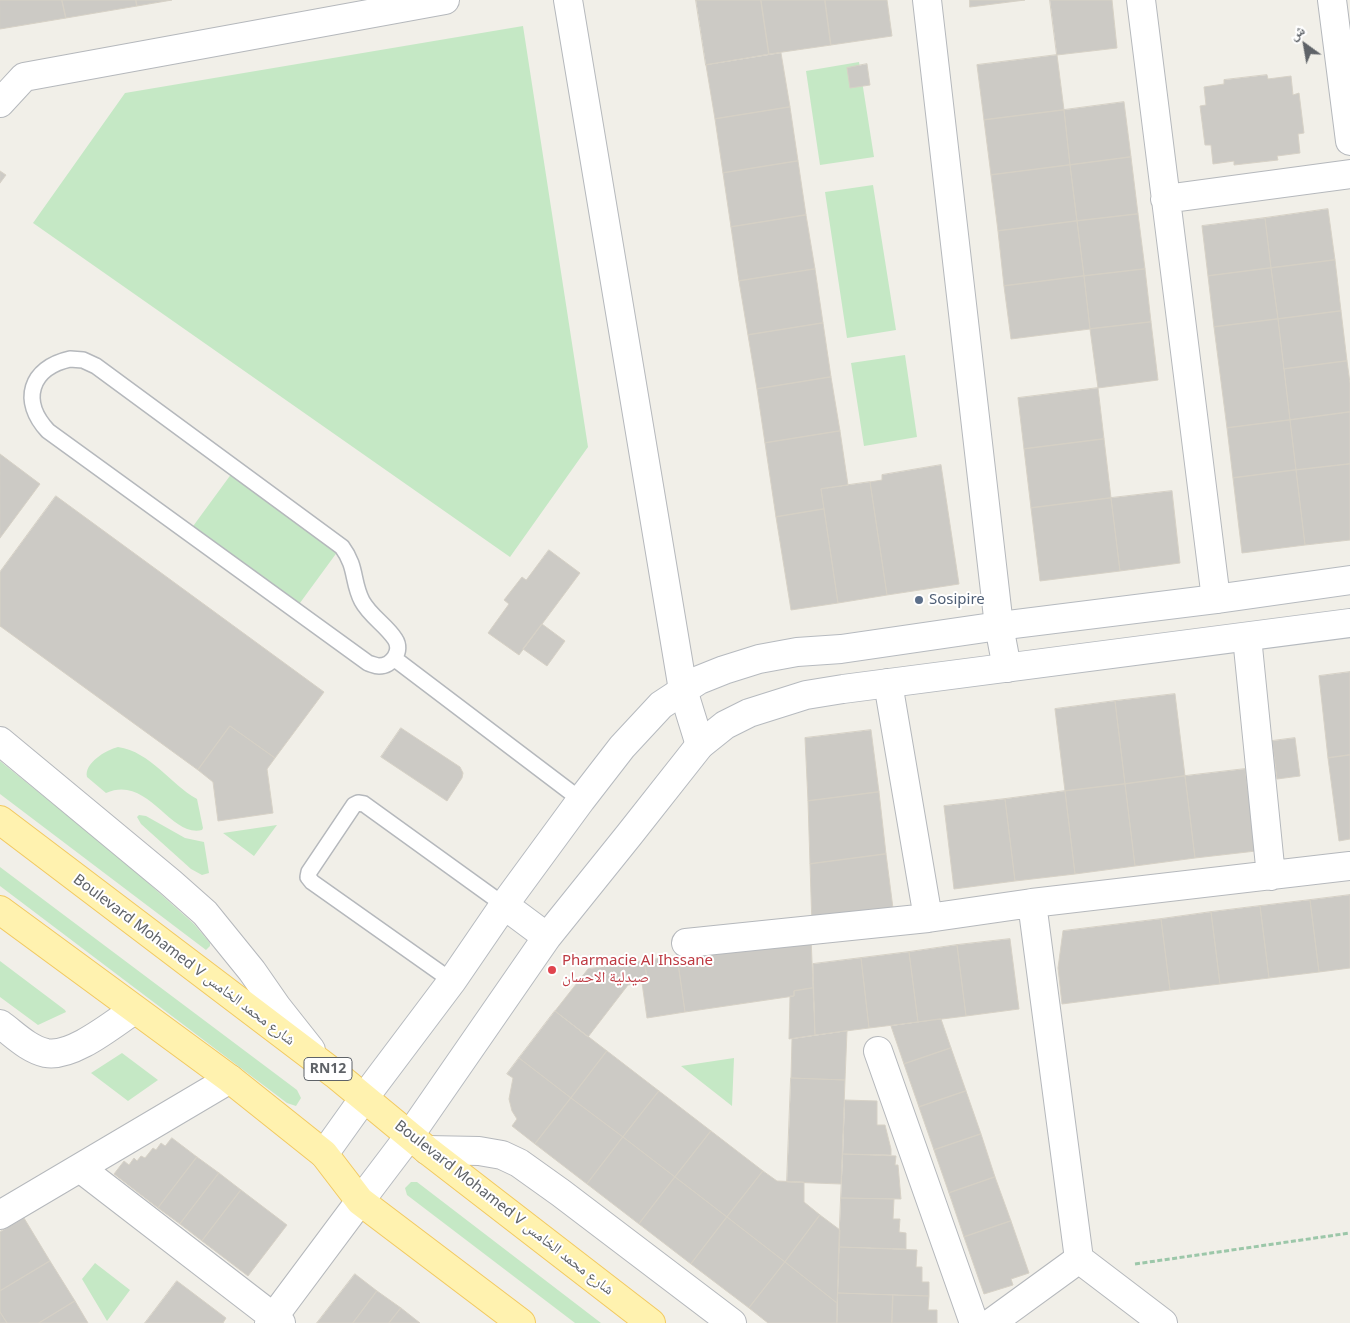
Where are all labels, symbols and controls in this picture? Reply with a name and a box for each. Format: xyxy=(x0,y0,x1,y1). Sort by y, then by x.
north arrow xyxy=(1280,20,1330,70)
text: ش xyxy=(1285,20,1308,44)
place label: Sosipire xyxy=(929,591,985,609)
marker: Sosipire xyxy=(913,594,925,606)
street label: Boulevard Mohamed V شارع محمد الخامس xyxy=(70,871,298,1049)
place label: Pharmacie Al Ihssane صيدلية الاحسان xyxy=(562,952,713,987)
marker: Pharmacie Al Ihssane صيدلية الاحسان xyxy=(546,964,558,976)
road number: RN12 xyxy=(304,1058,352,1080)
street label: Boulevard Mohamed V شارع محمد الخامس xyxy=(391,1117,617,1299)

